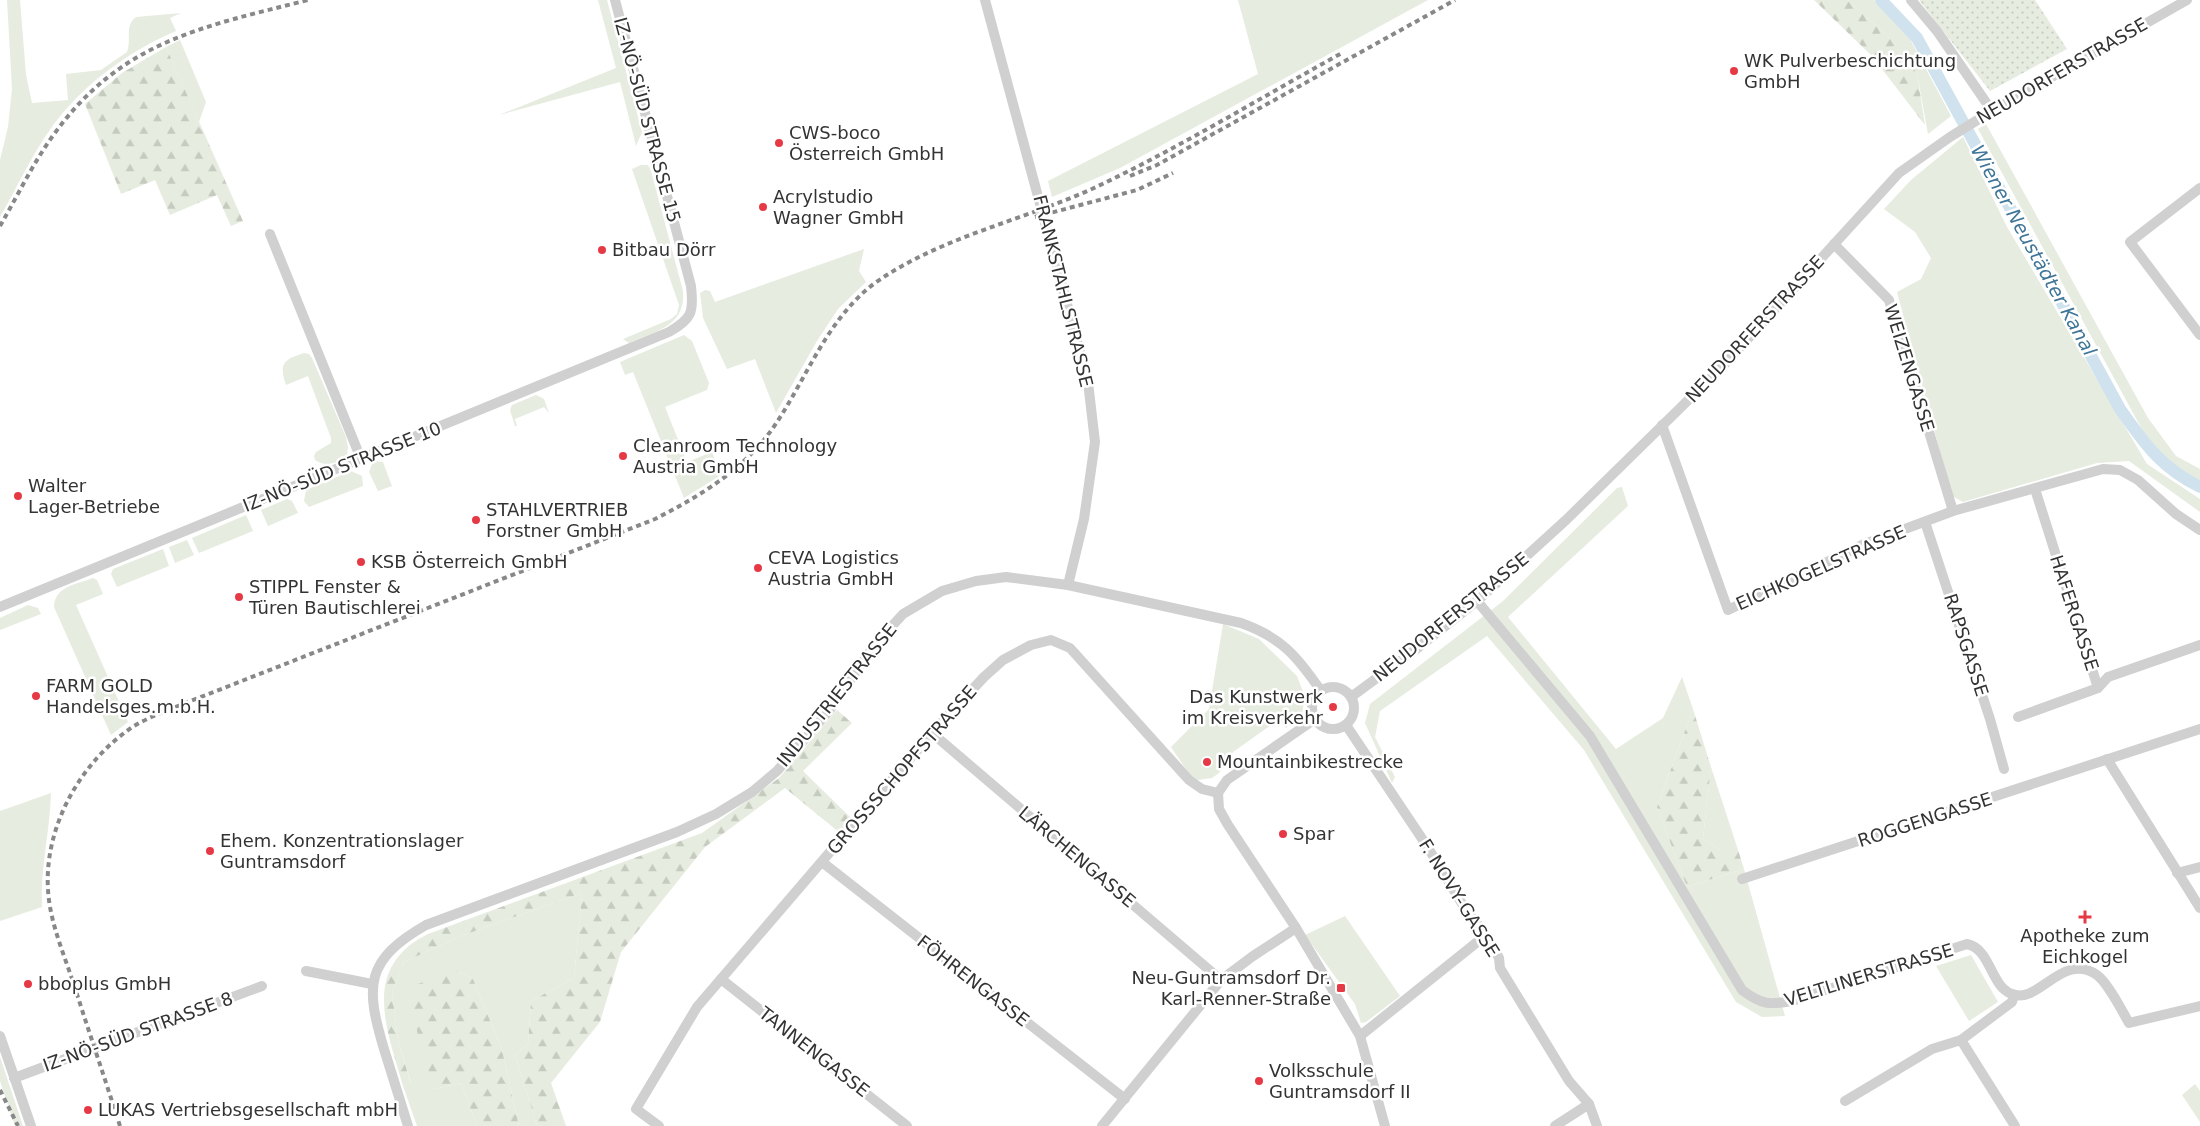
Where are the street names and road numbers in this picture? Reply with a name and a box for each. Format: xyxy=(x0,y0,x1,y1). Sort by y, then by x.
street label: NEUDORFERSTRASSE xyxy=(1973,13,2151,128)
street label: IZ-NÖ-SÜD STRASSE 15 xyxy=(610,15,685,225)
street label: FRANKSTAHLSTRASSE xyxy=(1029,193,1098,389)
street label: NEUDORFERSTRASSE xyxy=(1681,251,1828,407)
street label: WEIZENGASSE xyxy=(1880,302,1939,434)
street label: IZ-NÖ-SÜD STRASSE 10 xyxy=(240,417,444,516)
street label: EICHKOGELSTRASSE xyxy=(1733,521,1909,615)
street label: NEUDORFERSTRASSE xyxy=(1369,548,1532,686)
street label: HAFERGASSE xyxy=(2046,552,2103,673)
street label: RAPSGASSE xyxy=(1940,591,1993,699)
street label: INDUSTRIESTRASSE xyxy=(772,619,901,771)
street label: GROSSSCHOPFSTRASSE xyxy=(823,681,981,858)
street label: ROGGENGASSE xyxy=(1855,788,1995,851)
street label: LÄRCHENGASSE xyxy=(1015,802,1140,912)
street label: F. NOVY-GASSE xyxy=(1415,835,1504,961)
street label: FÖHRENGASSE xyxy=(913,931,1033,1031)
street label: VELTLINERSTRASSE xyxy=(1782,939,1956,1010)
street label: IZ-NÖ-SÜD STRASSE 8 xyxy=(40,987,236,1076)
street label: TANNENGASSE xyxy=(754,1001,874,1101)

